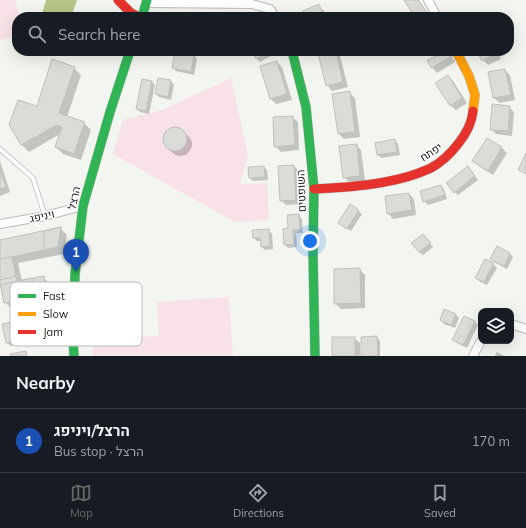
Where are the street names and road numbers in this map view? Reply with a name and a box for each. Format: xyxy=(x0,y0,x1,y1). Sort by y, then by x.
street label: יפתח xyxy=(417,140,445,164)
street label: השופטים xyxy=(293,170,309,212)
street label: הרצל xyxy=(65,185,83,211)
street label: ויניפג xyxy=(28,207,56,225)

